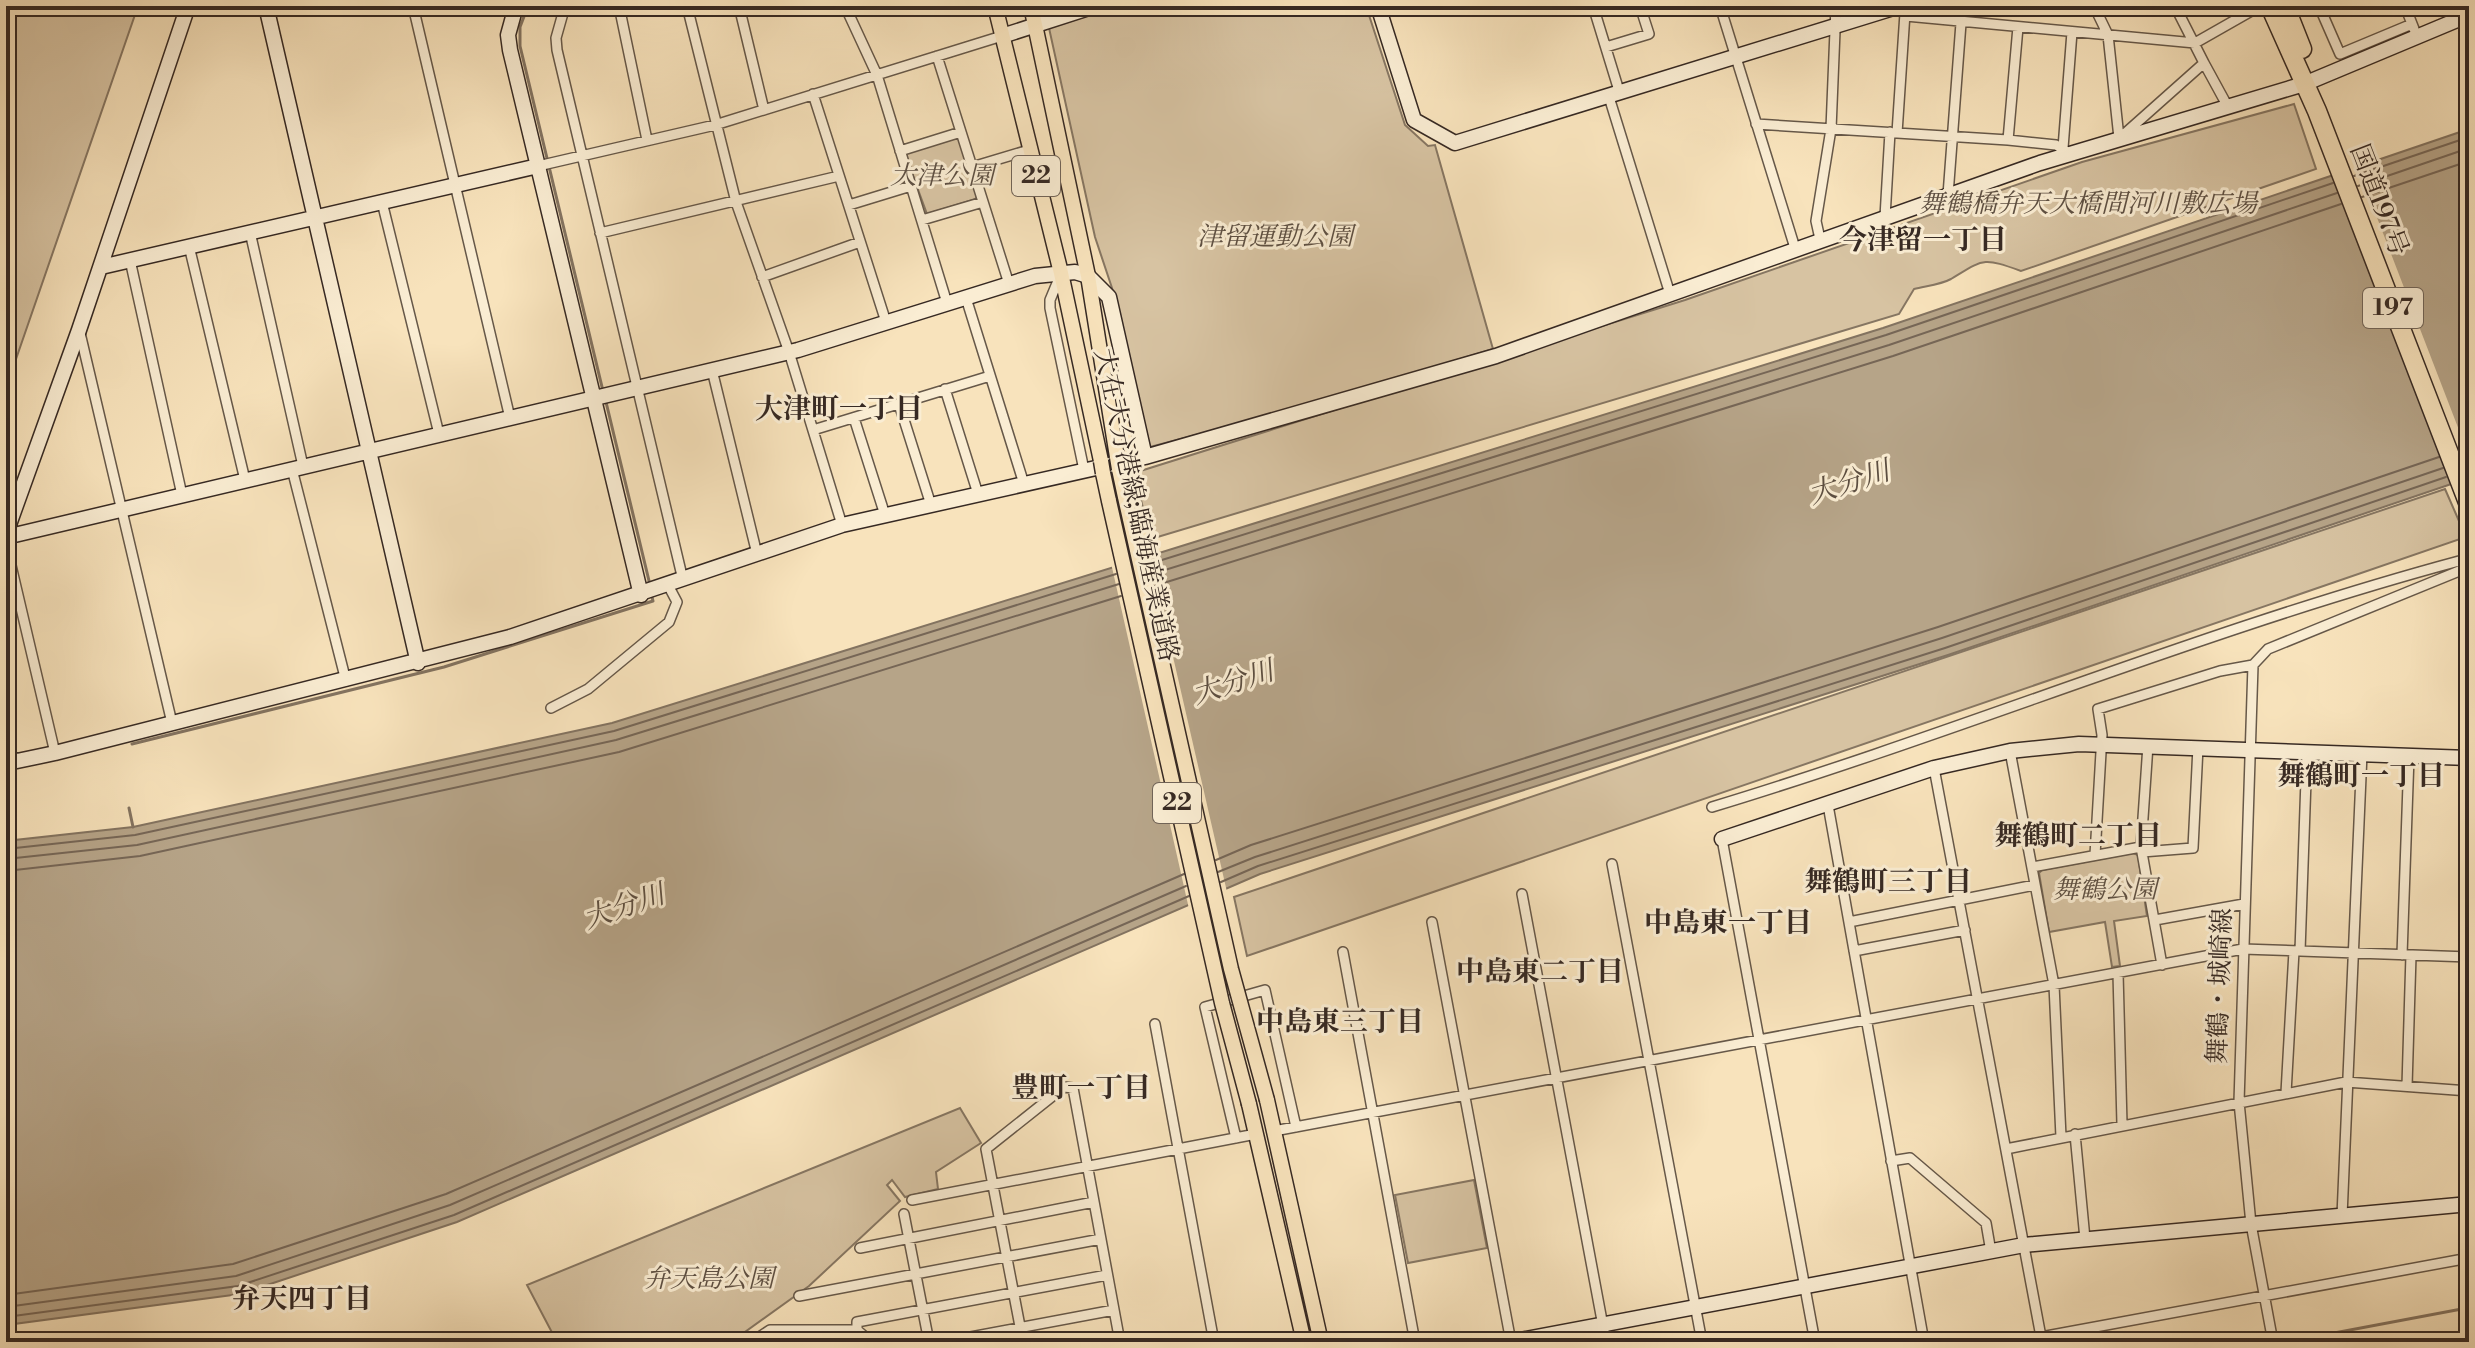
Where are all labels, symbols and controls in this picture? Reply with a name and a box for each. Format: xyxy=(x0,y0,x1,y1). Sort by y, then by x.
street label: 国道197号 xyxy=(2343,140,2415,260)
road number: 22 xyxy=(1012,156,1060,196)
park label: 大津公園 xyxy=(890,160,998,192)
park label: 舞鶴橋弁天大橋間河川敷広場 xyxy=(1919,188,2259,220)
park label: 津留運動公園 xyxy=(1197,221,1357,253)
district label: 今津留一丁目 xyxy=(1839,223,2007,258)
road number: 197 xyxy=(2363,288,2423,328)
street label: 大在大分港線;臨海産業道路 xyxy=(1087,346,1185,664)
district label: 大津町一丁目 xyxy=(755,392,923,427)
water label: 大分川 xyxy=(1804,452,1897,513)
water label: 大分川 xyxy=(1188,652,1281,713)
district label: 舞鶴町一丁目 xyxy=(2277,759,2445,794)
road number: 22 xyxy=(1153,783,1201,823)
district label: 舞鶴町二丁目 xyxy=(1994,819,2162,854)
district label: 舞鶴町三丁目 xyxy=(1804,865,1972,900)
park label: 舞鶴公園 xyxy=(2053,874,2161,906)
water label: 大分川 xyxy=(579,876,672,937)
district label: 中島東一丁目 xyxy=(1644,906,1812,941)
street label: 舞鶴・城崎線 xyxy=(2201,907,2239,1065)
district label: 中島東二丁目 xyxy=(1456,955,1624,990)
district label: 中島東三丁目 xyxy=(1256,1005,1424,1040)
district label: 豊町一丁目 xyxy=(1011,1071,1151,1106)
park label: 弁天島公園 xyxy=(644,1263,778,1295)
district label: 弁天四丁目 xyxy=(232,1282,372,1317)

